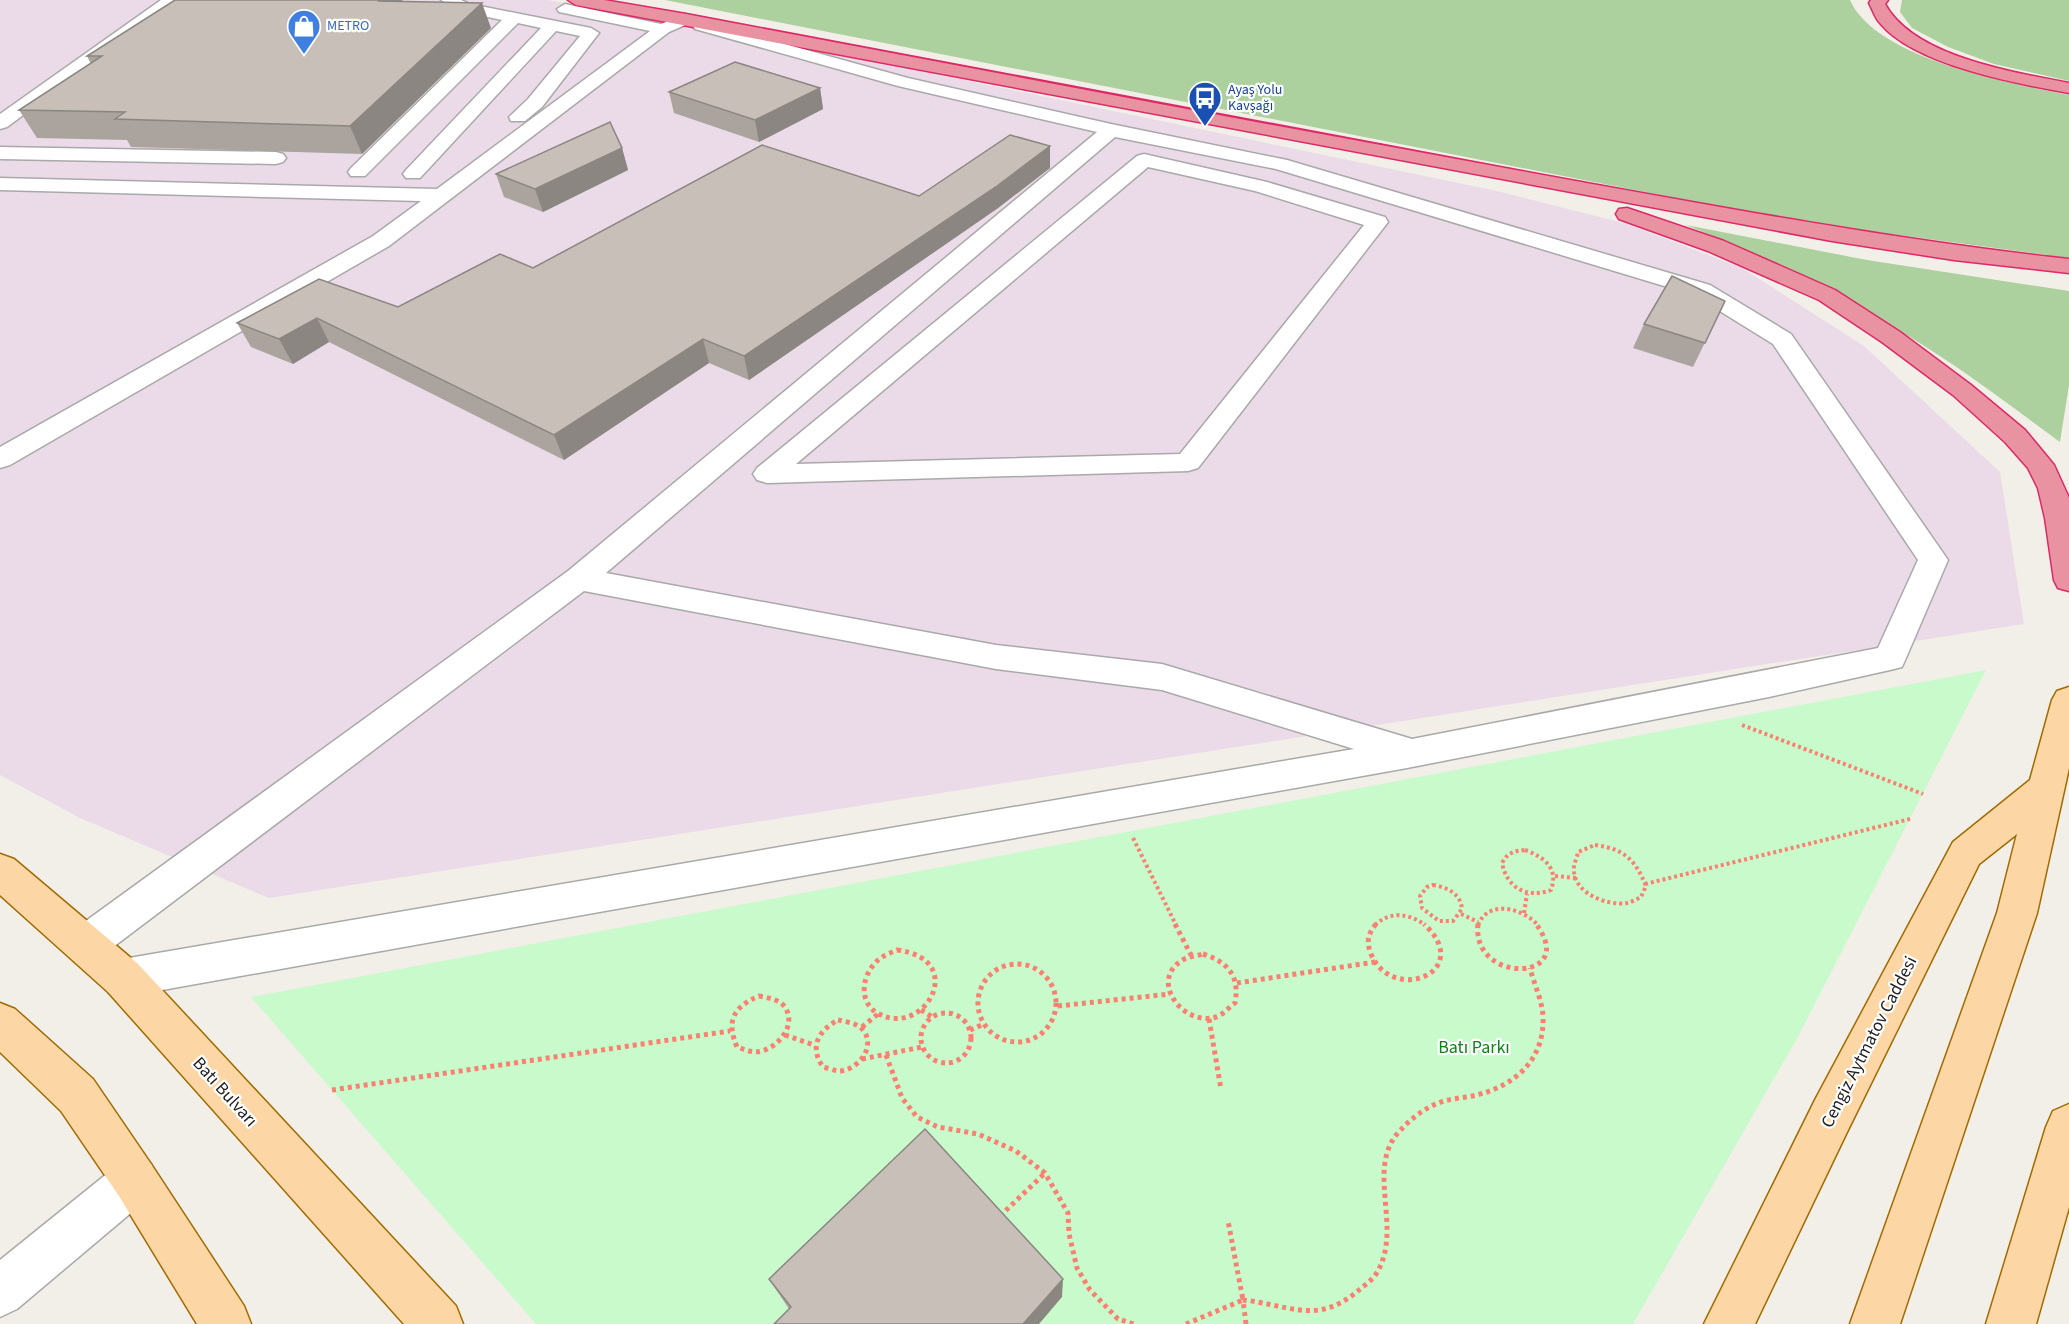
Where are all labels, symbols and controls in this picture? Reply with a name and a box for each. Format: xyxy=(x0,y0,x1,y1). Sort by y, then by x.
shop icon: METRO xyxy=(286,8,322,55)
place label: METRO xyxy=(327,16,369,36)
bus stop icon: Ayaş Yolu Kavşağı xyxy=(1187,80,1223,127)
place label: Ayaş Yolu Kavşağı xyxy=(1228,80,1282,116)
street label: Cengiz Aytmatov Caddesi xyxy=(1815,952,1923,1132)
park label: Batı Parkı xyxy=(1438,1035,1510,1060)
street label: Batı Bulvarı xyxy=(187,1052,263,1132)

